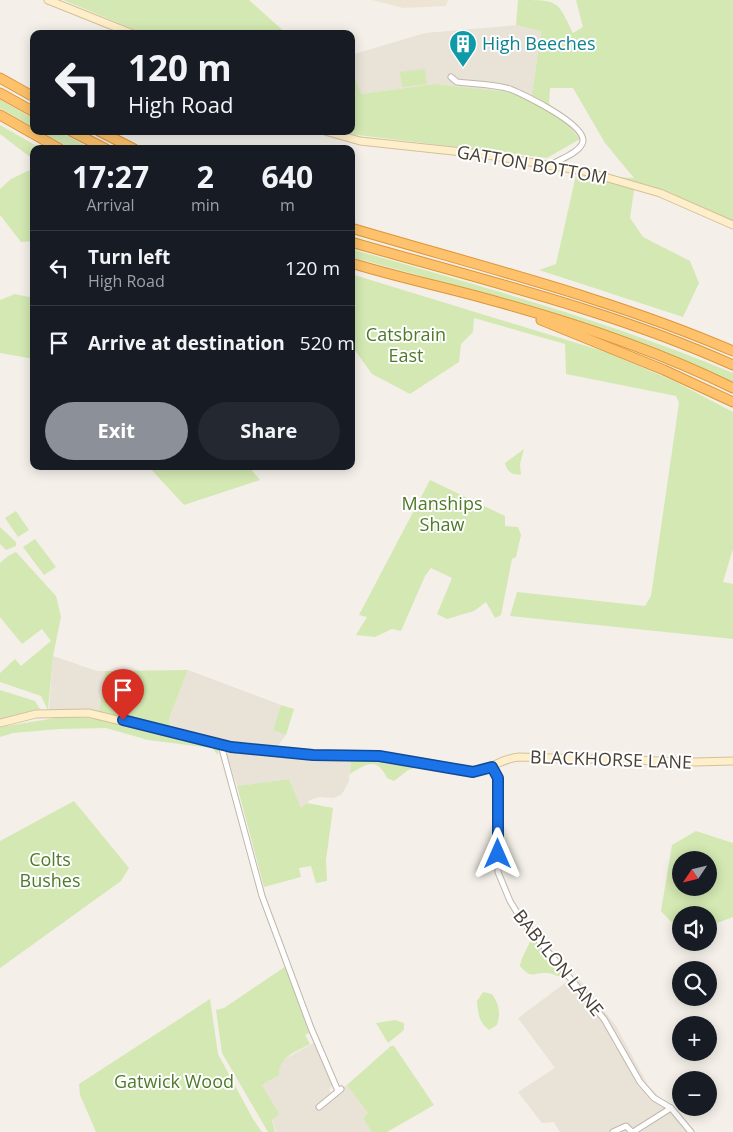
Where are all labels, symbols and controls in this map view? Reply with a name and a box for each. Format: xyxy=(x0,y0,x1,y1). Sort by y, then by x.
building icon: High Beeches xyxy=(448,29,478,68)
place label: High Beeches xyxy=(482,31,596,55)
text: 120 m xyxy=(128,44,232,91)
icon: left xyxy=(45,50,110,115)
text: High Road xyxy=(128,89,233,119)
street label: GATTON BOTTOM xyxy=(455,139,609,189)
text: 17:27 xyxy=(72,156,149,197)
text: 2 xyxy=(197,156,214,197)
text: 640 xyxy=(262,156,313,197)
text: Arrival xyxy=(86,194,135,216)
text: min xyxy=(191,194,220,216)
text: m xyxy=(280,194,295,216)
text: Turn left xyxy=(88,244,170,270)
icon: left xyxy=(45,254,73,282)
text: 120 m xyxy=(285,255,340,281)
text: High Road xyxy=(88,270,165,292)
park label: Catsbrain East xyxy=(366,322,446,367)
icon: arrive xyxy=(45,329,73,357)
text: Arrive at destination xyxy=(88,330,285,356)
text: 520 m xyxy=(300,330,355,356)
button: Exit xyxy=(45,402,188,460)
button: Share xyxy=(198,402,340,460)
park label: Manships Shaw xyxy=(402,491,482,536)
pin xyxy=(102,669,144,720)
icon: arrive xyxy=(109,676,137,704)
street label: BLACKHORSE LANE xyxy=(530,744,692,774)
position arrow xyxy=(471,827,523,879)
park label: Colts Bushes xyxy=(20,847,80,892)
north arrow xyxy=(672,851,718,896)
map controls xyxy=(672,851,717,1116)
street label: BABYLON LANE xyxy=(508,904,609,1021)
button: sound xyxy=(672,906,717,951)
button: search xyxy=(672,961,717,1006)
button: + xyxy=(672,1016,717,1061)
park label: Gatwick Wood xyxy=(114,1069,234,1093)
button: − xyxy=(672,1071,717,1116)

